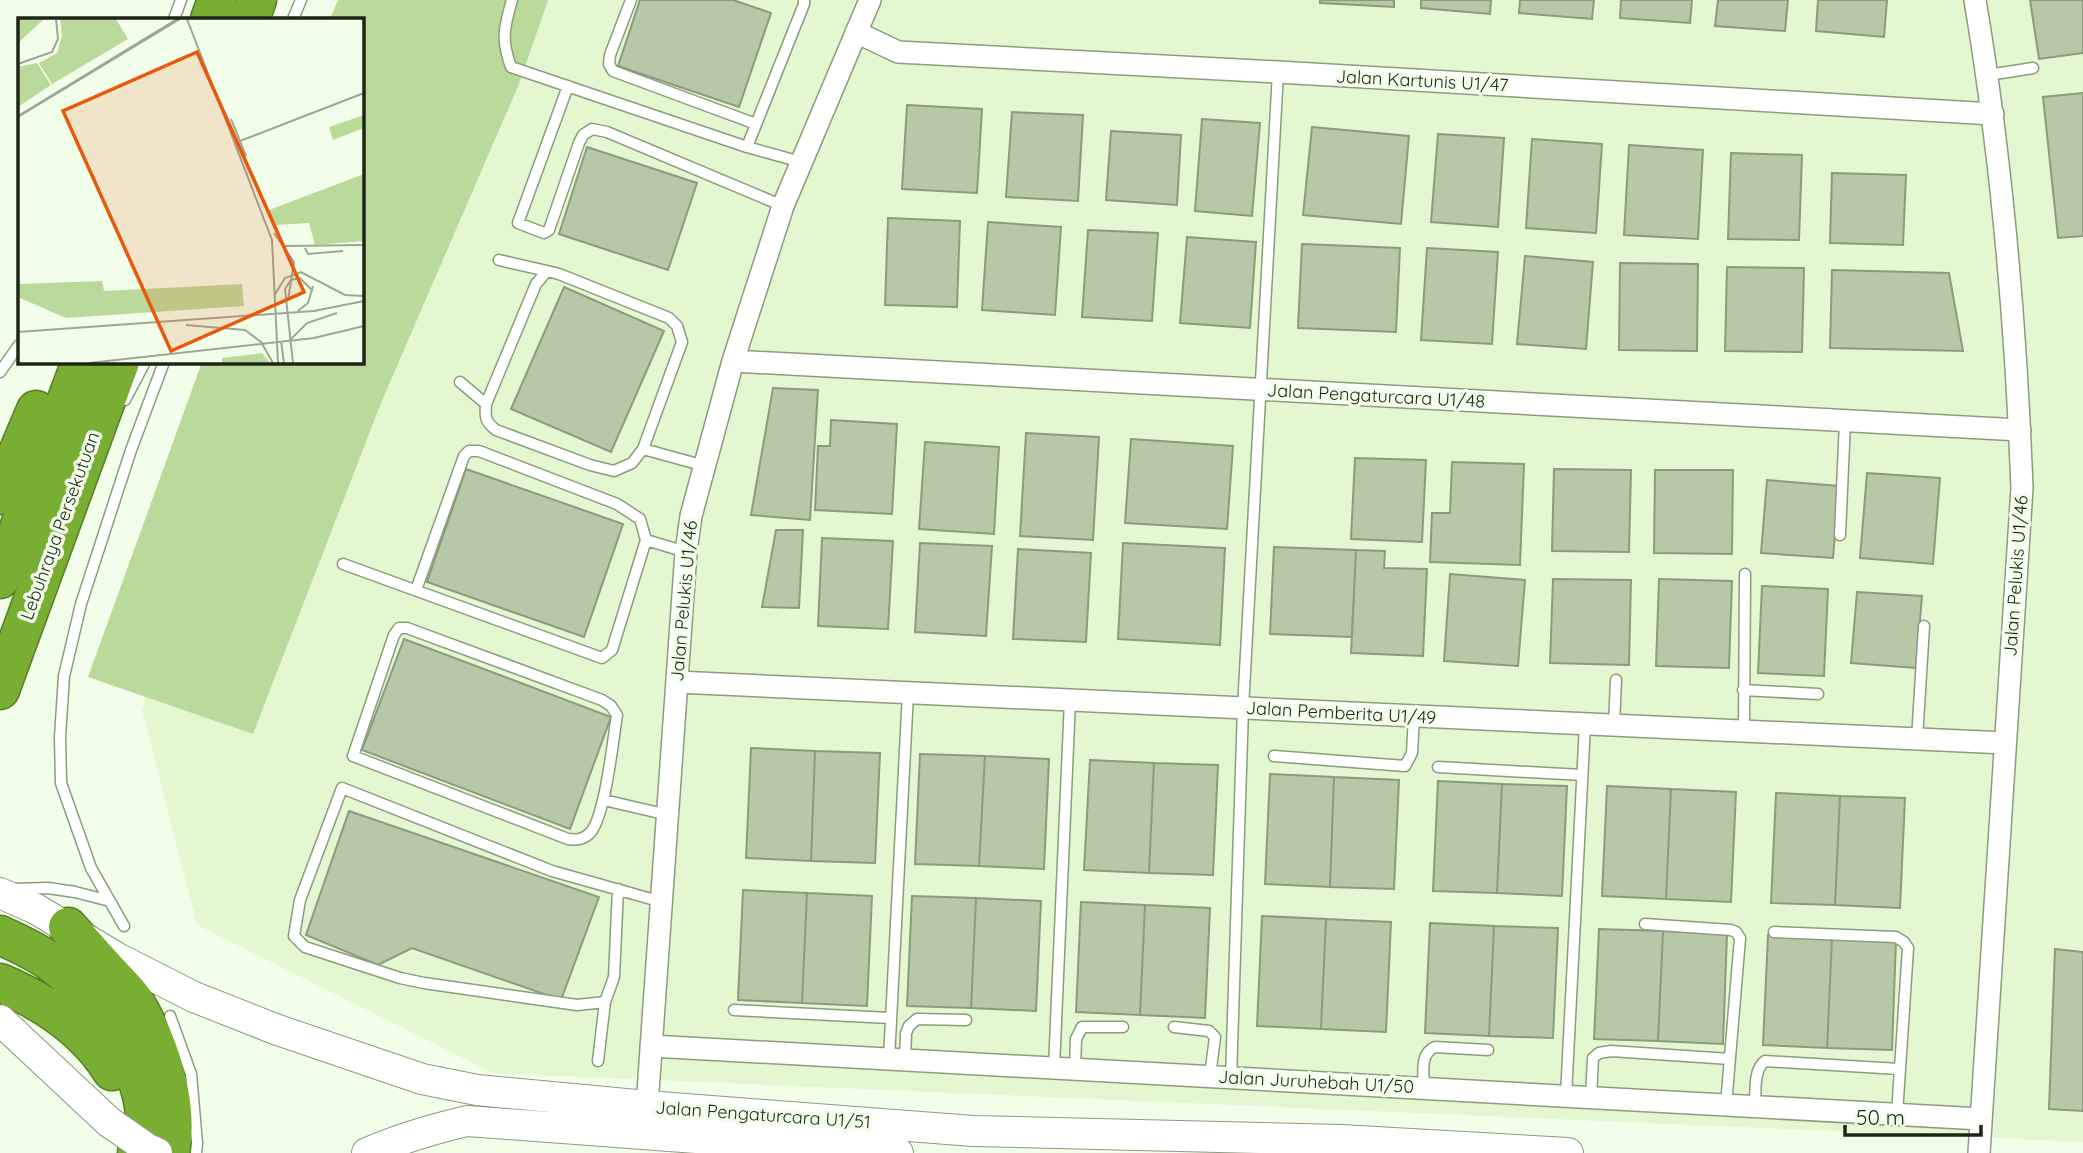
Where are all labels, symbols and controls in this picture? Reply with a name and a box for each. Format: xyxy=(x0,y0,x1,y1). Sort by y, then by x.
inset map xyxy=(18,18,364,364)
street label: Jalan Kartunis U1/47 xyxy=(1335,65,1509,97)
street label: Jalan Pengaturcara U1/48 xyxy=(1266,378,1486,413)
street label: Lebuhraya Persekutuan xyxy=(15,429,104,623)
street label: Jalan Pelukis U1/46 xyxy=(1998,494,2033,657)
street label: Jalan Pelukis U1/46 xyxy=(665,519,702,682)
street label: Jalan Pemberita U1/49 xyxy=(1245,696,1437,729)
street label: Jalan Juruhebah U1/50 xyxy=(1218,1065,1415,1098)
scale bar xyxy=(1845,1094,1982,1138)
street label: Jalan Pengaturcara U1/51 xyxy=(655,1096,871,1133)
text: 50 m xyxy=(1856,1104,1905,1130)

